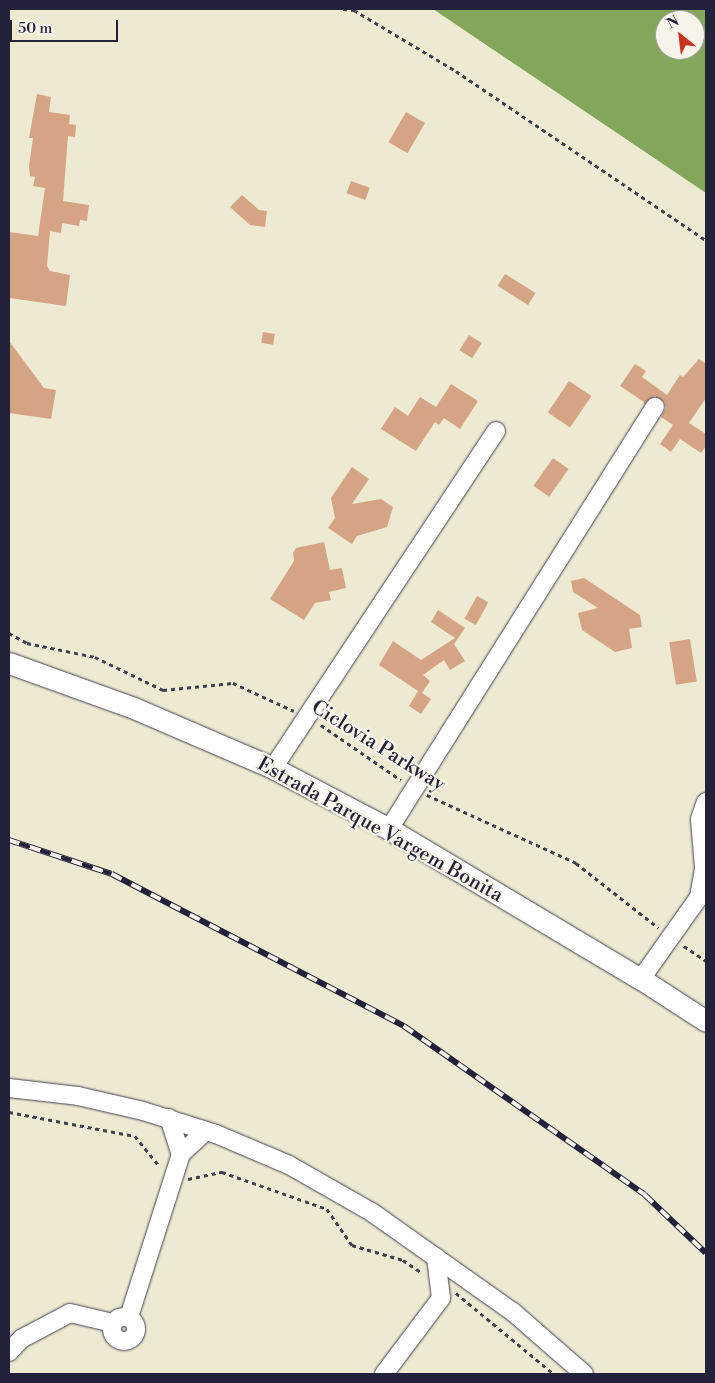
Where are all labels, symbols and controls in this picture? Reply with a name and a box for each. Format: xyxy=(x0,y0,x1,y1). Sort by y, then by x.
scale bar xyxy=(12,10,120,42)
north arrow xyxy=(655,10,705,60)
text: N xyxy=(664,12,682,33)
text: 50 m xyxy=(18,19,52,38)
street label: Ciclovia Parkway xyxy=(307,695,449,797)
street label: Estrada Parque Vargem Bonita xyxy=(253,752,507,908)

